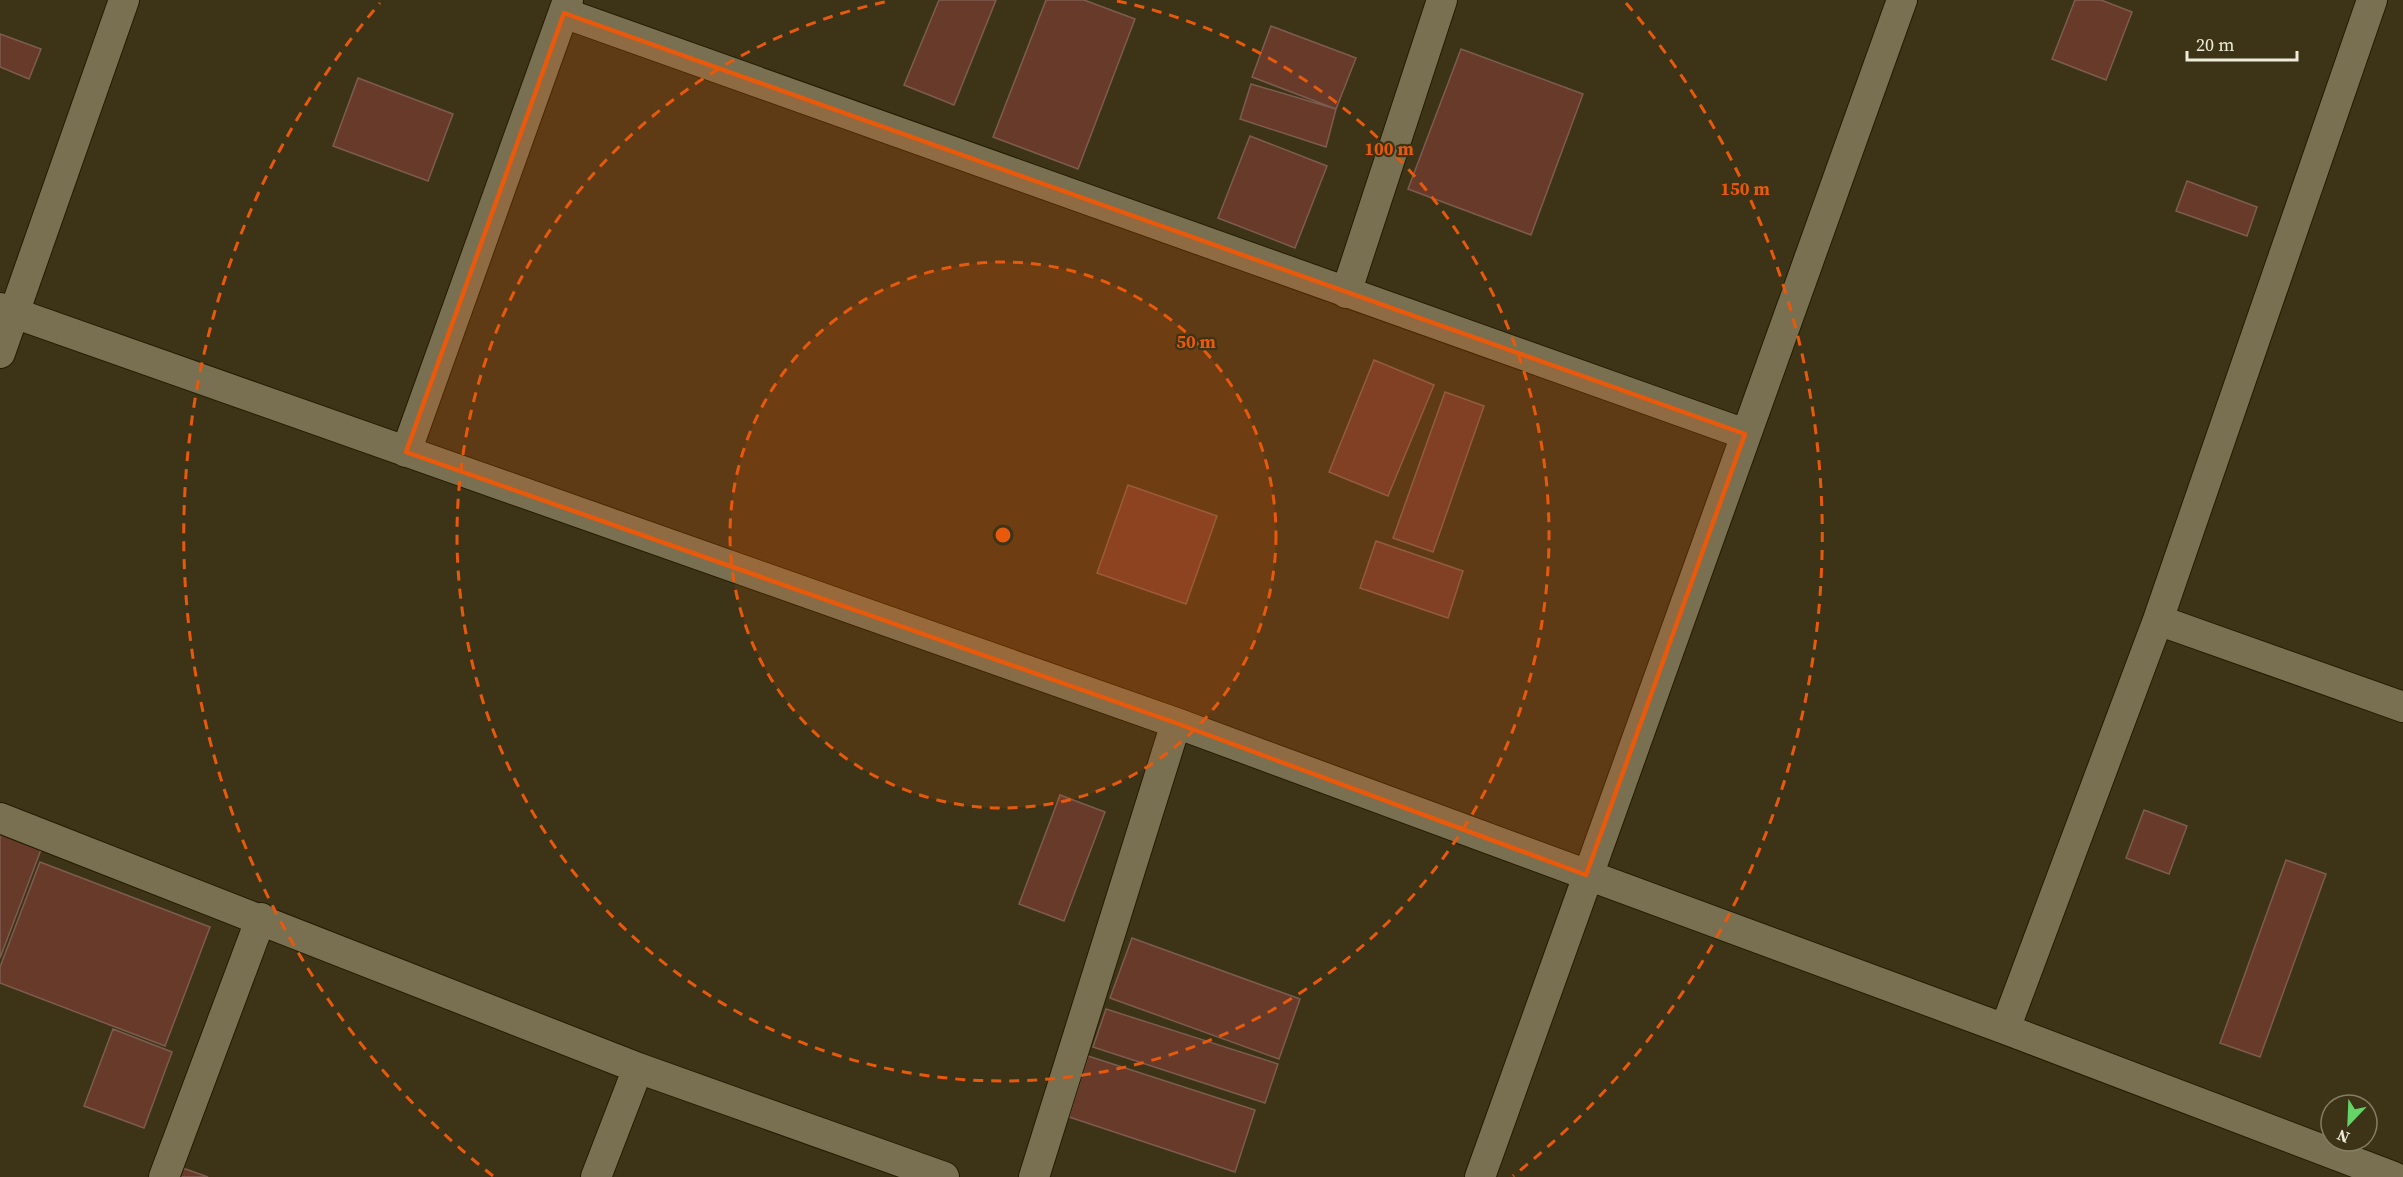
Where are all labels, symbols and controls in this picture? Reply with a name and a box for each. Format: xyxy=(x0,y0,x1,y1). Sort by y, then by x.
scale bar xyxy=(2187,24,2296,62)
text: 20 m xyxy=(2196,32,2234,57)
text: 100 m xyxy=(1364,136,1414,161)
text: 150 m xyxy=(1720,176,1770,201)
text: 50 m xyxy=(1176,329,1216,354)
centre of rings xyxy=(993,525,1013,545)
north arrow xyxy=(2319,1093,2379,1153)
text: N xyxy=(2333,1124,2353,1149)

